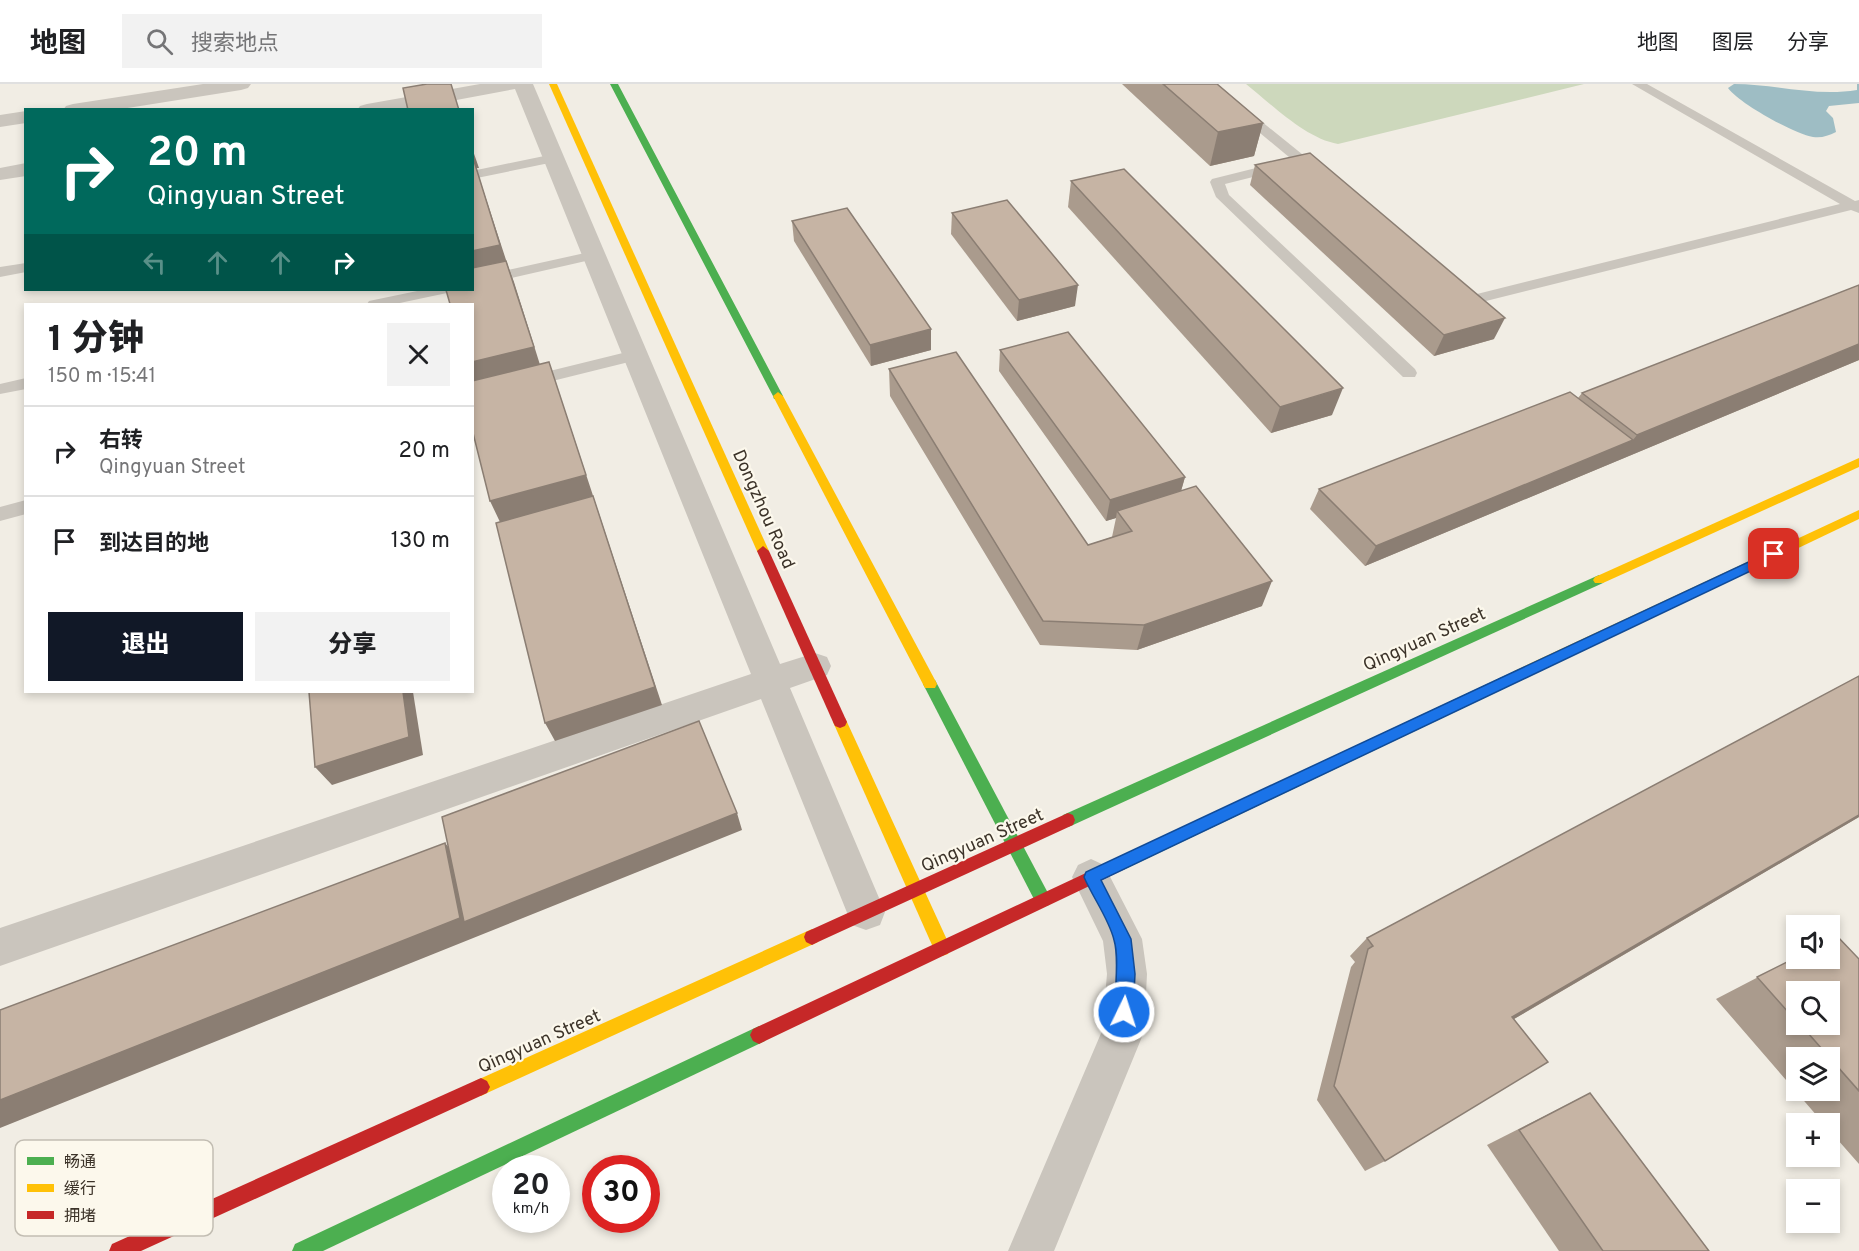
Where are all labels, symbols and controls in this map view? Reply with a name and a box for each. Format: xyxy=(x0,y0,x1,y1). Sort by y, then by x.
search box xyxy=(122,14,542,68)
icon: search xyxy=(143,25,176,58)
text: 地图 xyxy=(30,27,86,63)
text: 地图 xyxy=(1637,30,1679,57)
text: 图层 xyxy=(1712,30,1754,57)
text: 分享 xyxy=(1787,30,1829,57)
text: 搜索地点 xyxy=(191,31,279,58)
text: 20 m xyxy=(147,128,248,181)
icon: right xyxy=(48,132,126,210)
text: Qingyuan Street xyxy=(147,180,345,214)
icon: left xyxy=(138,246,171,279)
icon: ahead xyxy=(201,246,234,279)
icon: ahead xyxy=(264,246,297,279)
icon: right xyxy=(327,246,360,279)
text: 1 分钟 xyxy=(48,318,144,364)
button: close xyxy=(387,323,450,386)
text: 150 m · 15:41 xyxy=(48,364,156,390)
text: 右转 xyxy=(99,428,143,455)
icon: right xyxy=(48,435,81,468)
text: 20 m xyxy=(399,438,450,465)
street label: Dongzhou Road xyxy=(726,446,799,573)
text: Qingyuan Street xyxy=(99,455,245,481)
icon: arrive xyxy=(48,525,81,558)
text: 130 m xyxy=(391,528,450,555)
pin xyxy=(1748,528,1799,579)
text: 到达目的地 xyxy=(99,531,209,558)
icon: arrive xyxy=(1757,537,1790,570)
street label: Qingyuan Street xyxy=(1360,603,1490,678)
button: 退出 xyxy=(48,612,243,681)
button: 分享 xyxy=(255,612,450,681)
street label: Qingyuan Street xyxy=(918,804,1048,879)
map controls xyxy=(1786,915,1840,1233)
button: sound xyxy=(1786,915,1840,969)
position arrow xyxy=(1092,980,1156,1044)
button: search xyxy=(1786,981,1840,1035)
street label: Qingyuan Street xyxy=(475,1005,605,1080)
button: layers xyxy=(1786,1047,1840,1101)
button: + xyxy=(1786,1113,1840,1167)
legend xyxy=(15,1140,213,1236)
text: 畅通 xyxy=(64,1153,96,1173)
speed limit sign: 30 xyxy=(582,1155,660,1233)
text: 20 xyxy=(512,1168,550,1205)
button: − xyxy=(1786,1179,1840,1233)
text: 缓行 xyxy=(64,1180,96,1200)
text: km/h xyxy=(513,1200,549,1219)
text: 拥堵 xyxy=(64,1207,96,1227)

